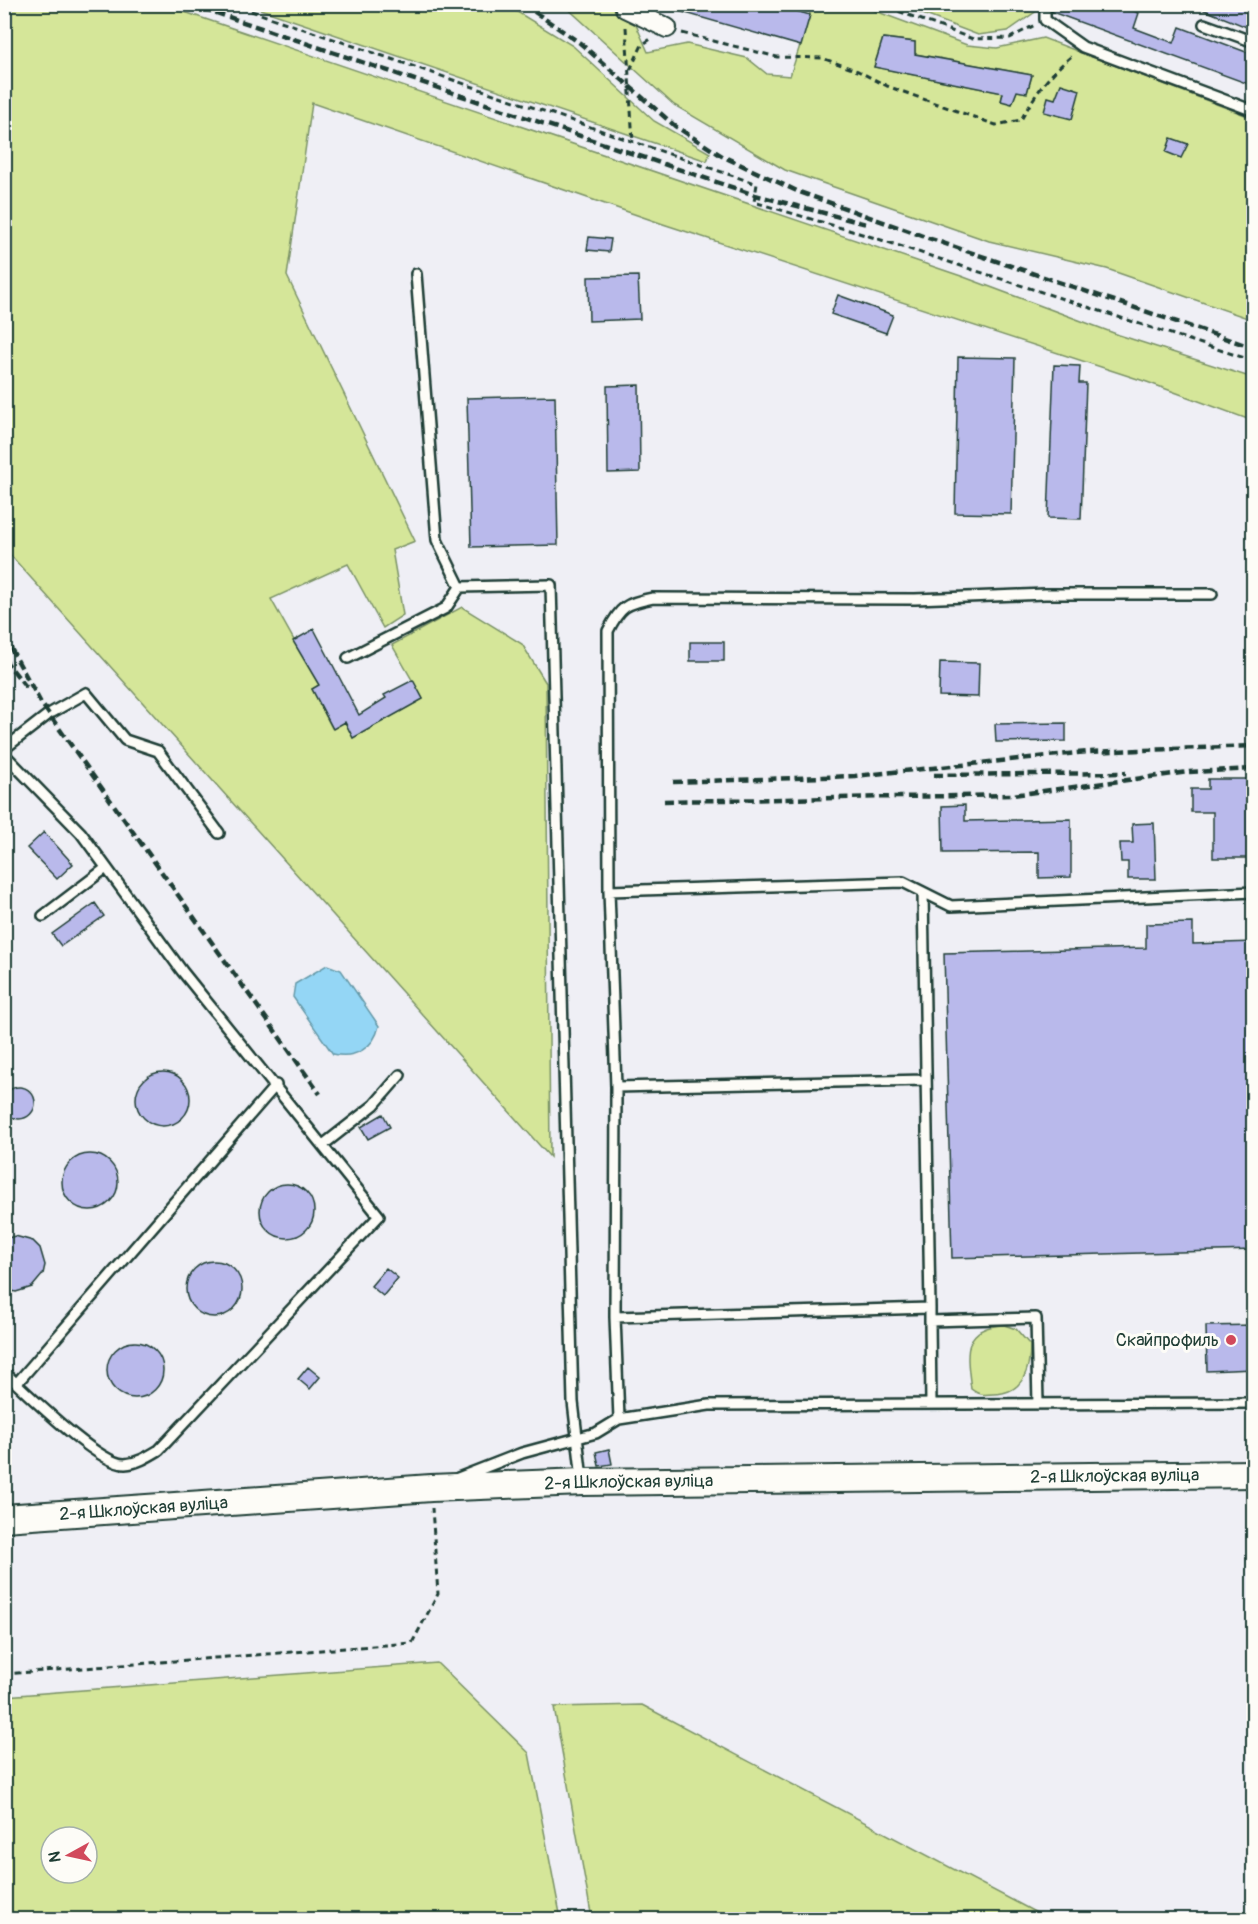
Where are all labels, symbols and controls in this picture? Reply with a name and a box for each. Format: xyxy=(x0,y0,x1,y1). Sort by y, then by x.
place label: Скайпрофиль xyxy=(1116,1329,1219,1352)
marker: Скайпрофиль xyxy=(1224,1333,1238,1347)
street label: 2-я Шклоўская вуліца xyxy=(1030,1463,1199,1488)
street label: 2-я Шклоўская вуліца xyxy=(544,1469,714,1495)
street label: 2-я Шклоўская вуліца xyxy=(58,1491,229,1526)
north arrow xyxy=(39,1825,99,1885)
text: N xyxy=(44,1850,66,1864)

